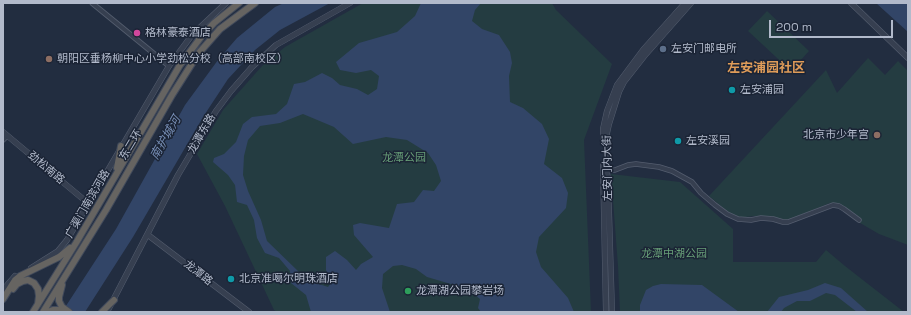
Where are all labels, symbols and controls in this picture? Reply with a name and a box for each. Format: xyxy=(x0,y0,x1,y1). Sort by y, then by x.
scale bar xyxy=(771,12,895,38)
text: 200 m xyxy=(776,19,812,35)
place label: 格林豪泰酒店 xyxy=(145,26,211,40)
marker: 格林豪泰酒店 xyxy=(132,28,142,38)
place label: 左安门邮电所 xyxy=(671,42,737,56)
marker: 左安门邮电所 xyxy=(658,44,668,54)
place label: 朝阳区垂杨柳中心小学劲松分校（高部南校区） xyxy=(57,52,288,66)
marker: 朝阳区垂杨柳中心小学劲松分校（高部南校区） xyxy=(44,54,54,64)
district label: 左安浦园社区 xyxy=(727,60,805,76)
place label: 左安浦园 xyxy=(740,83,784,97)
marker: 左安浦园 xyxy=(727,85,737,95)
street label: 龙潭东路 xyxy=(185,112,219,156)
water label: 南护城河 xyxy=(148,114,184,162)
street label: 东二环 xyxy=(117,127,145,163)
place label: 北京市少年宫 xyxy=(803,128,869,142)
marker: 北京市少年宫 xyxy=(872,130,882,140)
place label: 左安溪园 xyxy=(686,134,730,148)
street label: 左安门内大街 xyxy=(601,135,615,201)
marker: 左安溪园 xyxy=(673,136,683,146)
street label: 劲松南路 xyxy=(25,149,67,187)
park label: 龙潭公园 xyxy=(382,151,426,165)
street label: 广渠门南滨河路 xyxy=(63,167,113,241)
park label: 龙潭中湖公园 xyxy=(641,247,707,261)
street label: 龙潭路 xyxy=(181,258,215,288)
place label: 北京准噶尔明珠酒店 xyxy=(239,272,338,286)
marker: 北京准噶尔明珠酒店 xyxy=(226,274,236,284)
place label: 龙潭湖公园攀岩场 xyxy=(416,284,504,298)
marker: 龙潭湖公园攀岩场 xyxy=(403,286,413,296)

